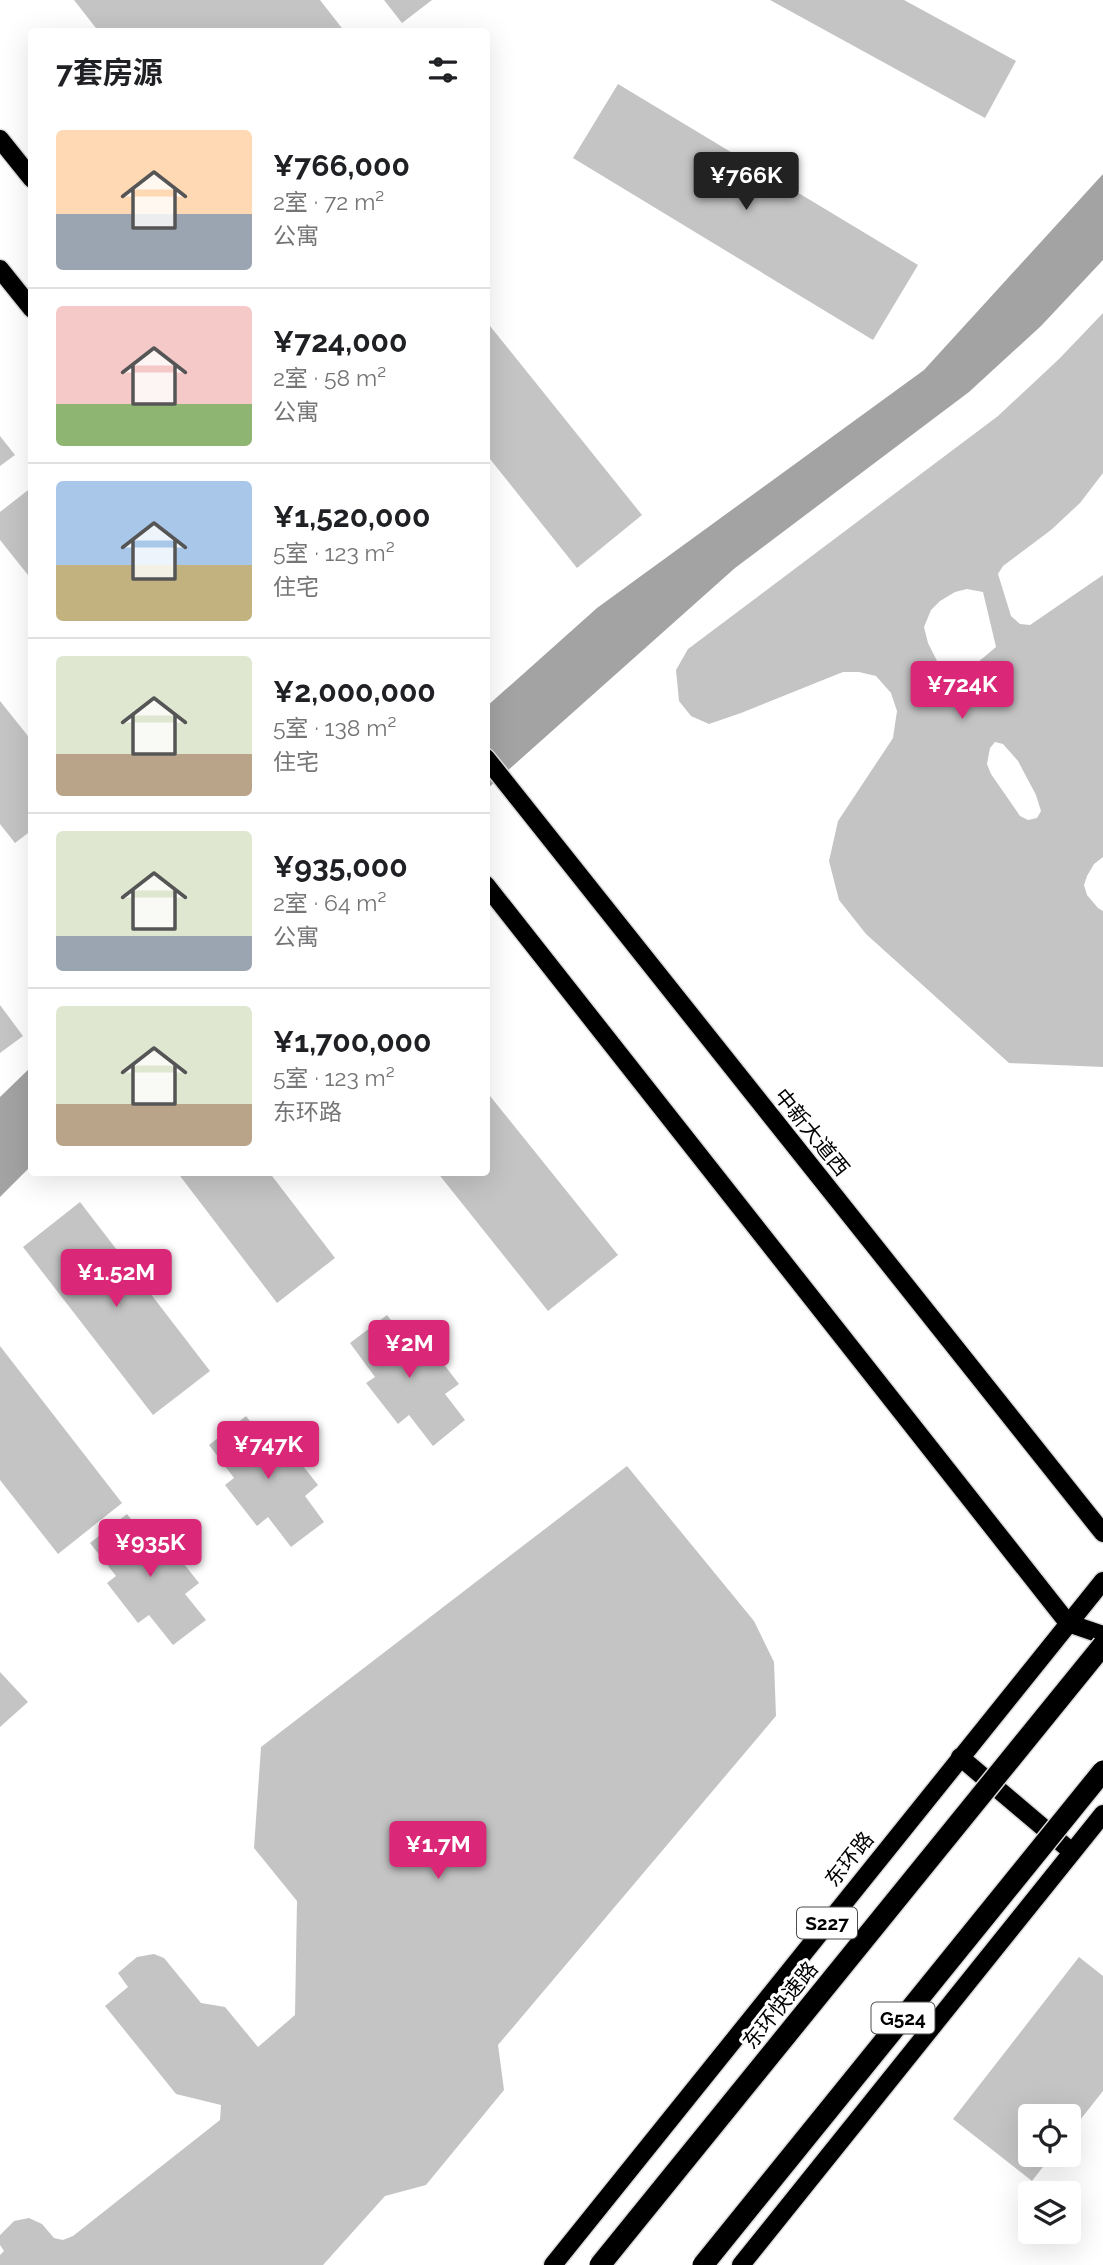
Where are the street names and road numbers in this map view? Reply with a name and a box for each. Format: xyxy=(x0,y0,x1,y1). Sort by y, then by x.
street label: 中新大道西 xyxy=(769,1083,855,1181)
street label: 东环路 xyxy=(819,1827,879,1891)
road number: S227 xyxy=(797,1908,857,1938)
street label: 东环快速路 xyxy=(737,1956,823,2054)
road number: G524 xyxy=(872,2002,934,2034)

